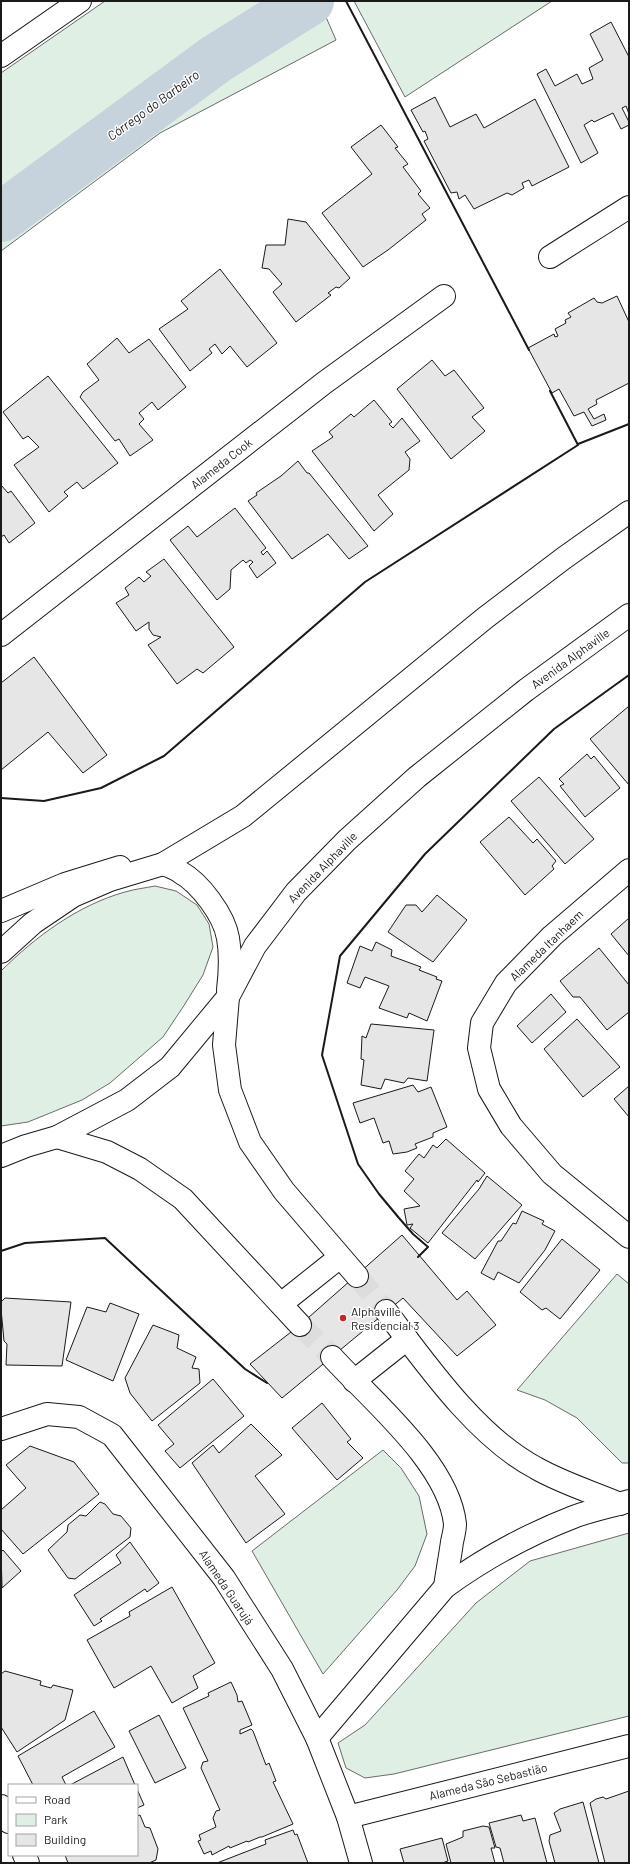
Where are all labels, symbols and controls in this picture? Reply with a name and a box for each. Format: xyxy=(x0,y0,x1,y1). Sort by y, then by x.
water label: Córrego do Barbeiro xyxy=(104,66,202,144)
street label: Alameda Cook xyxy=(188,435,254,491)
street label: Avenida Alphaville xyxy=(528,625,612,691)
street label: Avenida Alphaville xyxy=(285,829,359,905)
street label: Alameda Itanhaem xyxy=(506,906,586,984)
place label: Alphaville Residencial 3 xyxy=(351,1304,420,1332)
marker: Alphaville Residencial 3 xyxy=(338,1313,348,1323)
street label: Alameda Guarujá xyxy=(197,1547,257,1627)
street label: Alameda São Sebastião xyxy=(427,1760,549,1802)
legend xyxy=(8,1784,138,1856)
text: Road xyxy=(44,1792,71,1806)
text: Park xyxy=(44,1812,68,1826)
text: Building xyxy=(44,1832,86,1846)

